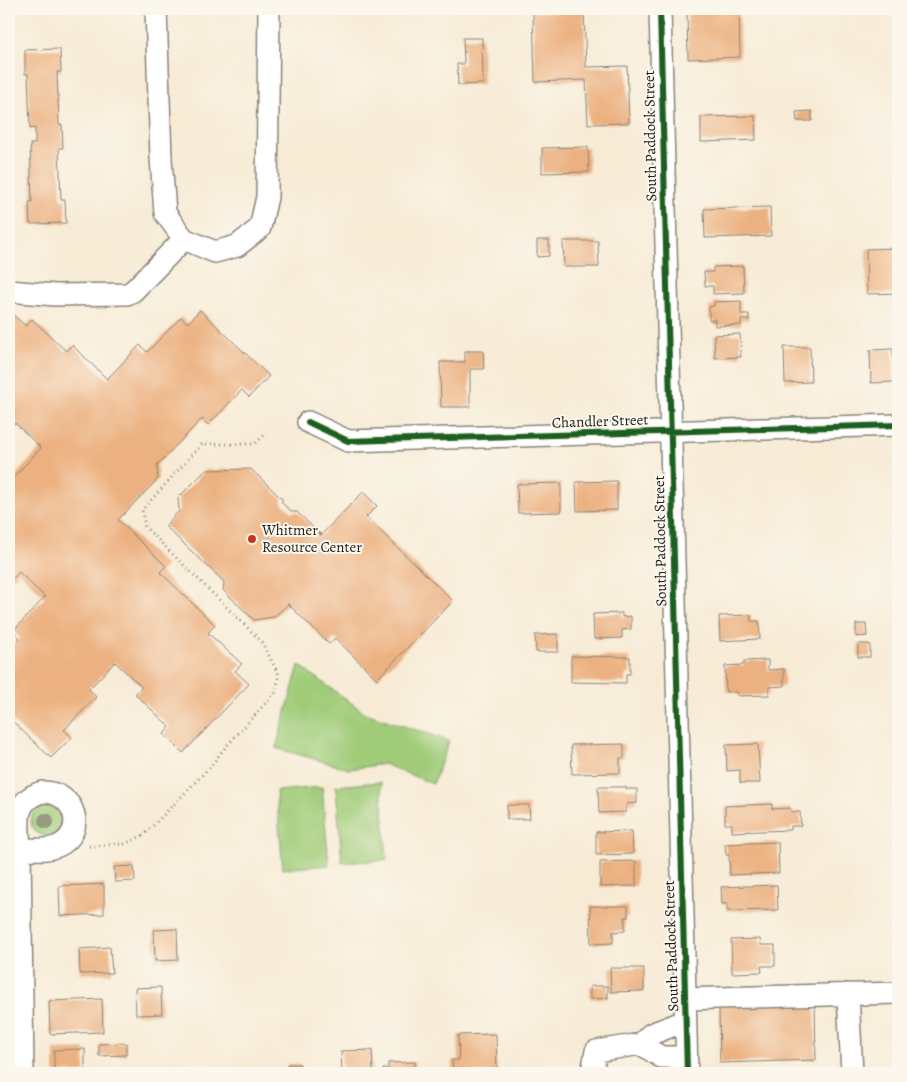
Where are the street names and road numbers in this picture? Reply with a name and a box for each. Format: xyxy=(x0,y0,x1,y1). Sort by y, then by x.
street label: South Paddock Street xyxy=(639,70,661,202)
street label: Chandler Street xyxy=(551,409,649,433)
street label: South Paddock Street xyxy=(649,475,671,607)
street label: South Paddock Street xyxy=(659,880,683,1012)

